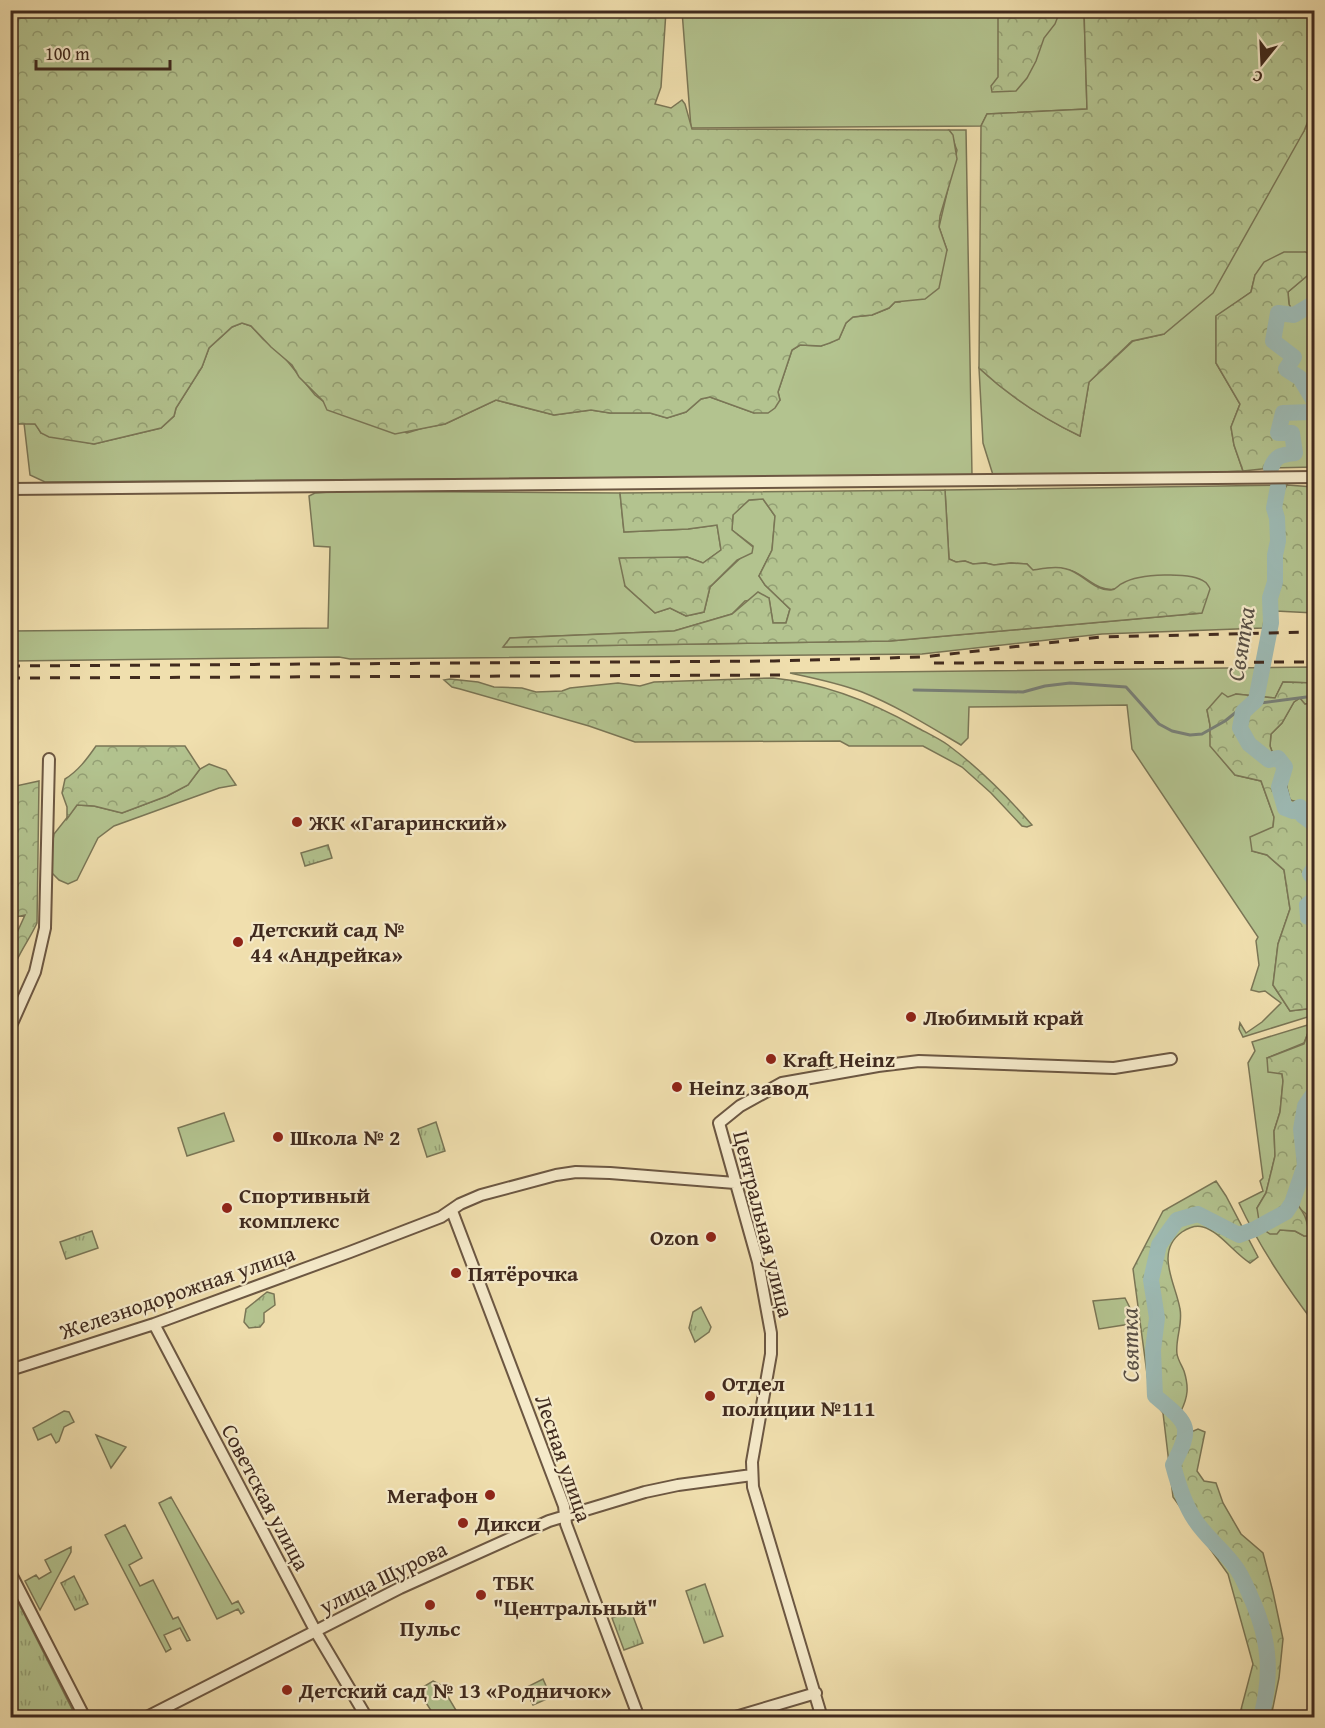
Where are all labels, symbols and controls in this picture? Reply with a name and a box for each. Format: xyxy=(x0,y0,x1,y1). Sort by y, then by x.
scale bar xyxy=(36,33,170,71)
north arrow xyxy=(1232,33,1292,93)
text: 100 m xyxy=(45,40,90,67)
text: С xyxy=(1249,64,1265,90)
water label: Святка xyxy=(1217,604,1264,683)
place label: ЖК «Гагаринский» xyxy=(308,806,507,838)
marker: ЖК «Гагаринский» xyxy=(290,815,304,829)
place label: Детский сад № 44 «Андрейка» xyxy=(249,913,405,970)
marker: Детский сад № 44 «Андрейка» xyxy=(231,935,245,949)
place label: Любимый край xyxy=(923,1001,1084,1033)
marker: Любимый край xyxy=(904,1010,918,1024)
place label: Kraft Heinz xyxy=(783,1043,895,1075)
marker: Kraft Heinz xyxy=(764,1052,778,1066)
place label: Heinz завод xyxy=(689,1071,809,1103)
marker: Heinz завод xyxy=(670,1080,684,1094)
place label: Школа № 2 xyxy=(290,1121,400,1153)
street label: Центральная улица xyxy=(725,1127,803,1321)
marker: Школа № 2 xyxy=(271,1130,285,1144)
place label: Спортивный комплекс xyxy=(239,1179,370,1236)
marker: Спортивный комплекс xyxy=(220,1201,234,1215)
place label: Ozon xyxy=(650,1221,699,1253)
marker: Ozon xyxy=(704,1230,718,1244)
street label: Железнодорожная улица xyxy=(54,1237,299,1348)
place label: Пятёрочка xyxy=(468,1257,579,1289)
marker: Пятёрочка xyxy=(449,1266,463,1280)
water label: Святка xyxy=(1111,1307,1148,1383)
place label: Отдел полиции №111 xyxy=(722,1367,876,1424)
marker: Отдел полиции №111 xyxy=(703,1389,717,1403)
street label: Лесная улица xyxy=(527,1390,601,1526)
street label: Советская улица xyxy=(214,1418,318,1576)
place label: Мегафон xyxy=(387,1479,478,1511)
marker: Мегафон xyxy=(483,1488,497,1502)
place label: Дикси xyxy=(474,1507,541,1539)
marker: Дикси xyxy=(456,1516,470,1530)
street label: улица Щурова xyxy=(313,1532,453,1622)
place label: ТБК "Центральный" xyxy=(493,1566,658,1623)
marker: ТБК "Центральный" xyxy=(474,1588,488,1602)
marker: Пульс xyxy=(423,1598,437,1612)
place label: Пульс xyxy=(400,1612,460,1644)
place label: Детский сад № 13 «Родничок» xyxy=(298,1674,612,1706)
marker: Детский сад № 13 «Родничок» xyxy=(280,1683,294,1697)

